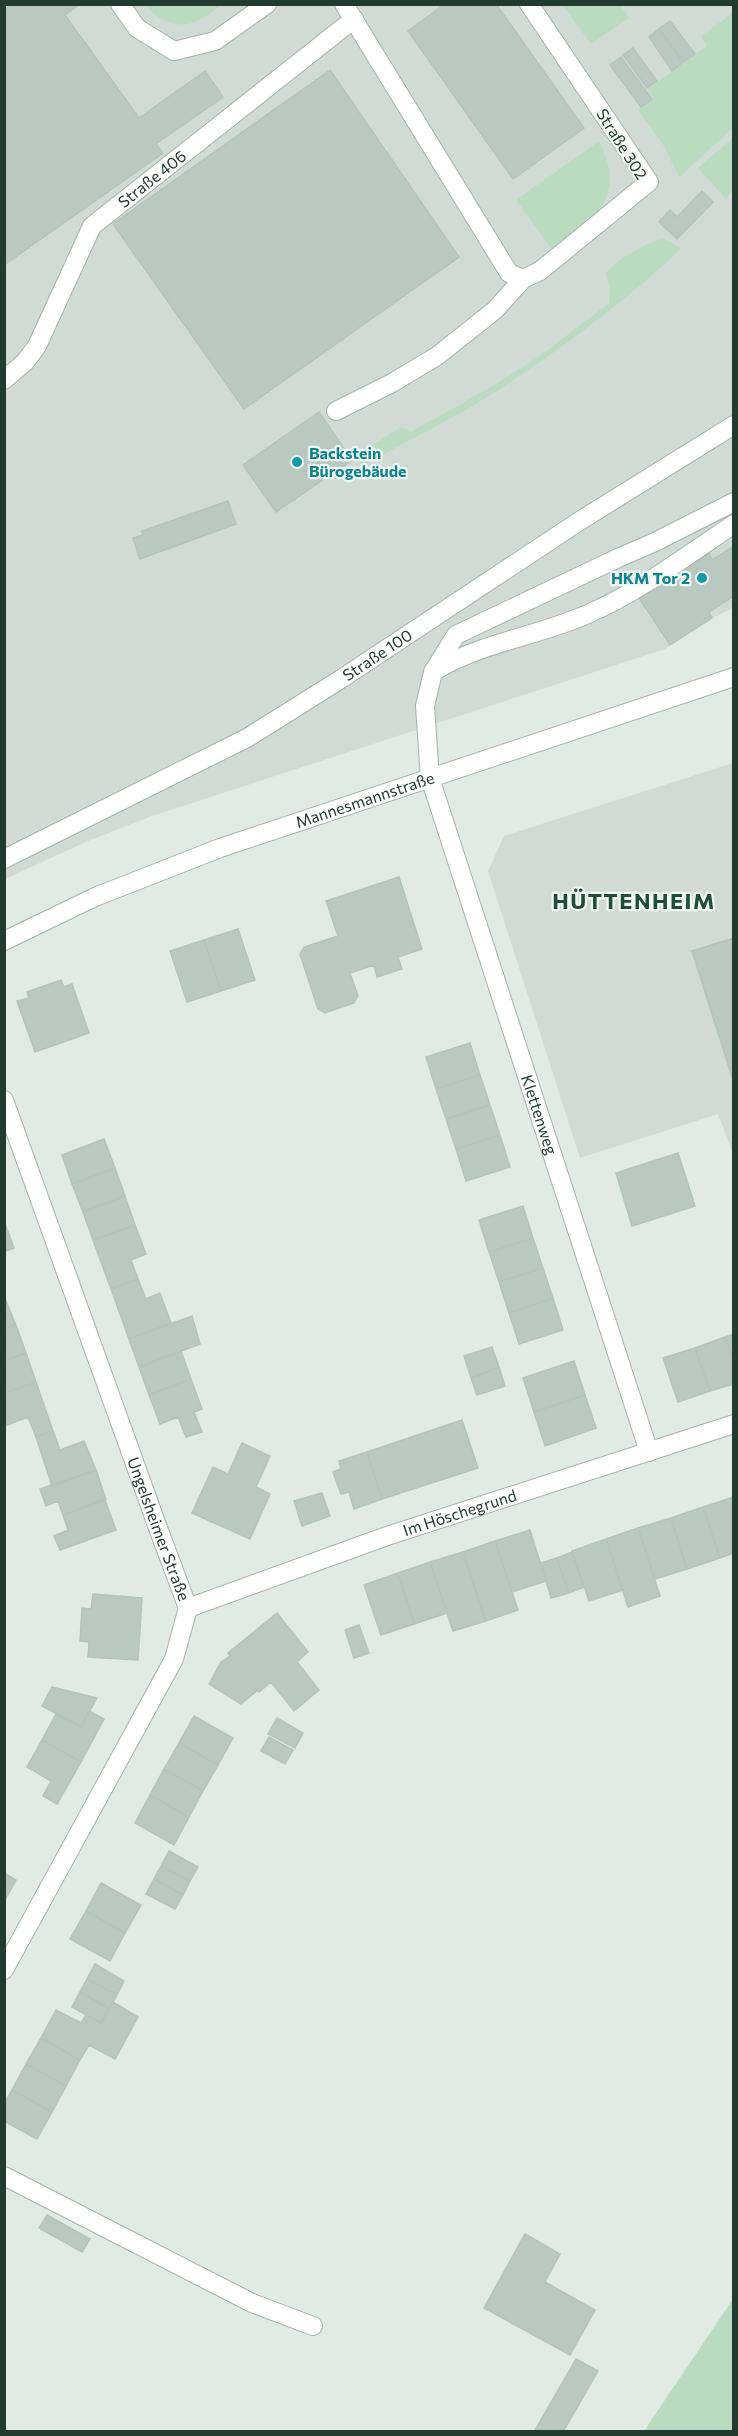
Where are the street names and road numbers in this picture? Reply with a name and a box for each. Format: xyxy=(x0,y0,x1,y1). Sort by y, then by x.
street label: Straße 302 xyxy=(593,105,652,183)
street label: Straße 406 xyxy=(114,146,189,211)
street label: Straße 100 xyxy=(339,625,415,684)
street label: Mannesmannstraße xyxy=(293,767,436,831)
street label: Klettenweg xyxy=(518,1072,562,1157)
street label: Ungelsheimer Straße xyxy=(124,1454,194,1603)
street label: Im Höschegrund xyxy=(400,1485,519,1539)

